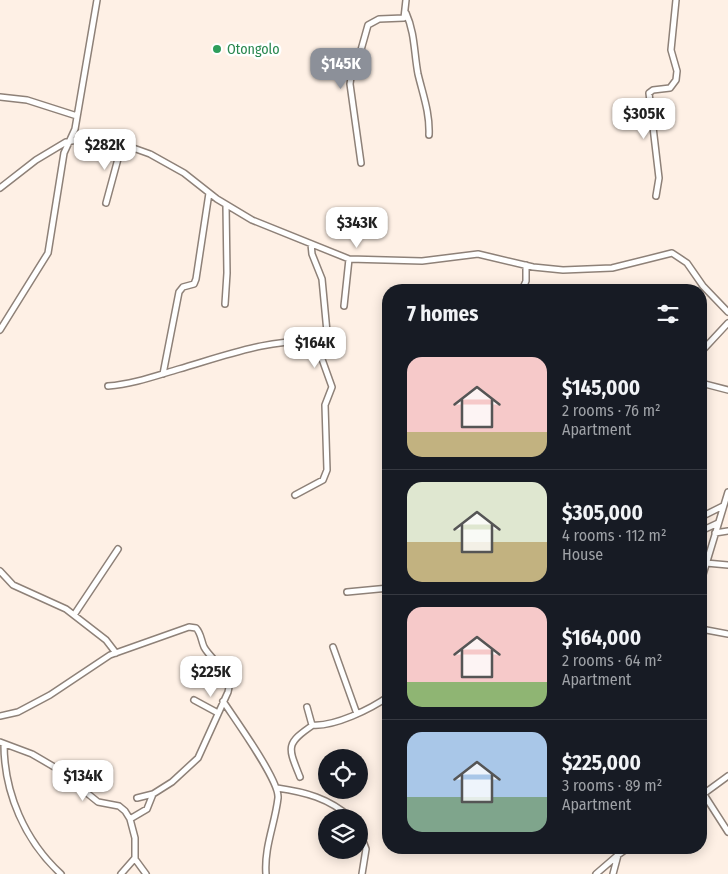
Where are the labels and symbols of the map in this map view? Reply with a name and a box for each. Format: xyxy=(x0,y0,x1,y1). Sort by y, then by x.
place label: Otongolo xyxy=(227,41,280,58)
marker: Otongolo xyxy=(211,43,223,55)
pin: $145K xyxy=(306,48,376,90)
pin: $305K xyxy=(609,98,679,140)
pin: $282K xyxy=(70,128,140,171)
pin: $343K xyxy=(322,206,392,249)
pin: $164K xyxy=(280,326,350,369)
pin: $225K xyxy=(176,656,246,698)
pin: $134K xyxy=(48,760,118,802)

